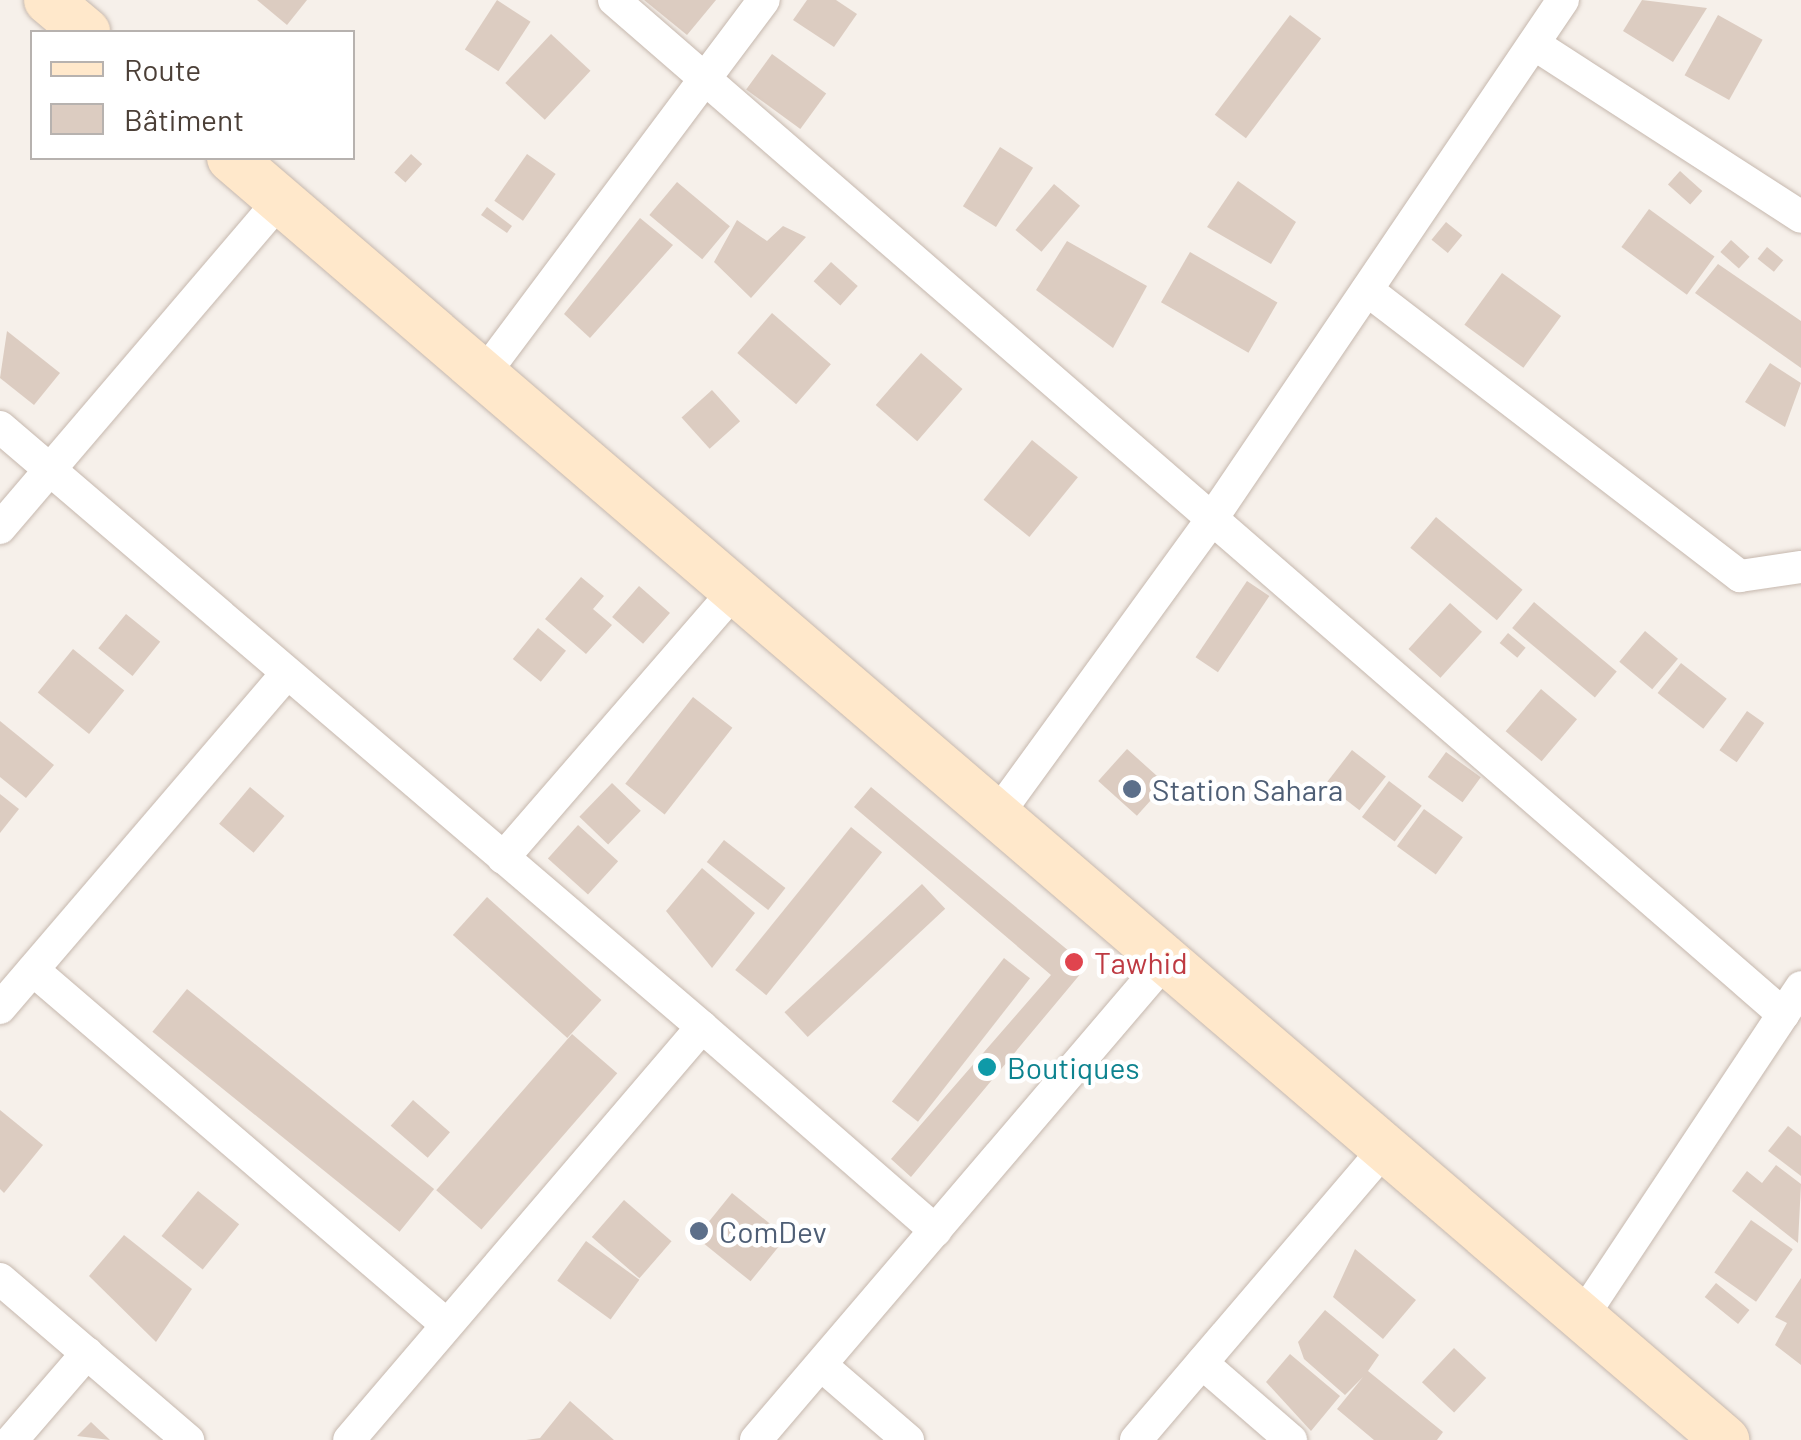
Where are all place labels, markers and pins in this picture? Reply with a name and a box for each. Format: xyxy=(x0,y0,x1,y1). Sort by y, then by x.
place label: Station Sahara xyxy=(1152,771,1343,807)
marker: Station Sahara xyxy=(1121,778,1143,800)
place label: Tawhid xyxy=(1094,944,1188,980)
marker: Tawhid xyxy=(1063,951,1085,973)
place label: Boutiques xyxy=(1007,1049,1140,1085)
marker: Boutiques xyxy=(976,1056,998,1078)
place label: ComDev xyxy=(719,1213,827,1249)
marker: ComDev xyxy=(688,1220,710,1242)

